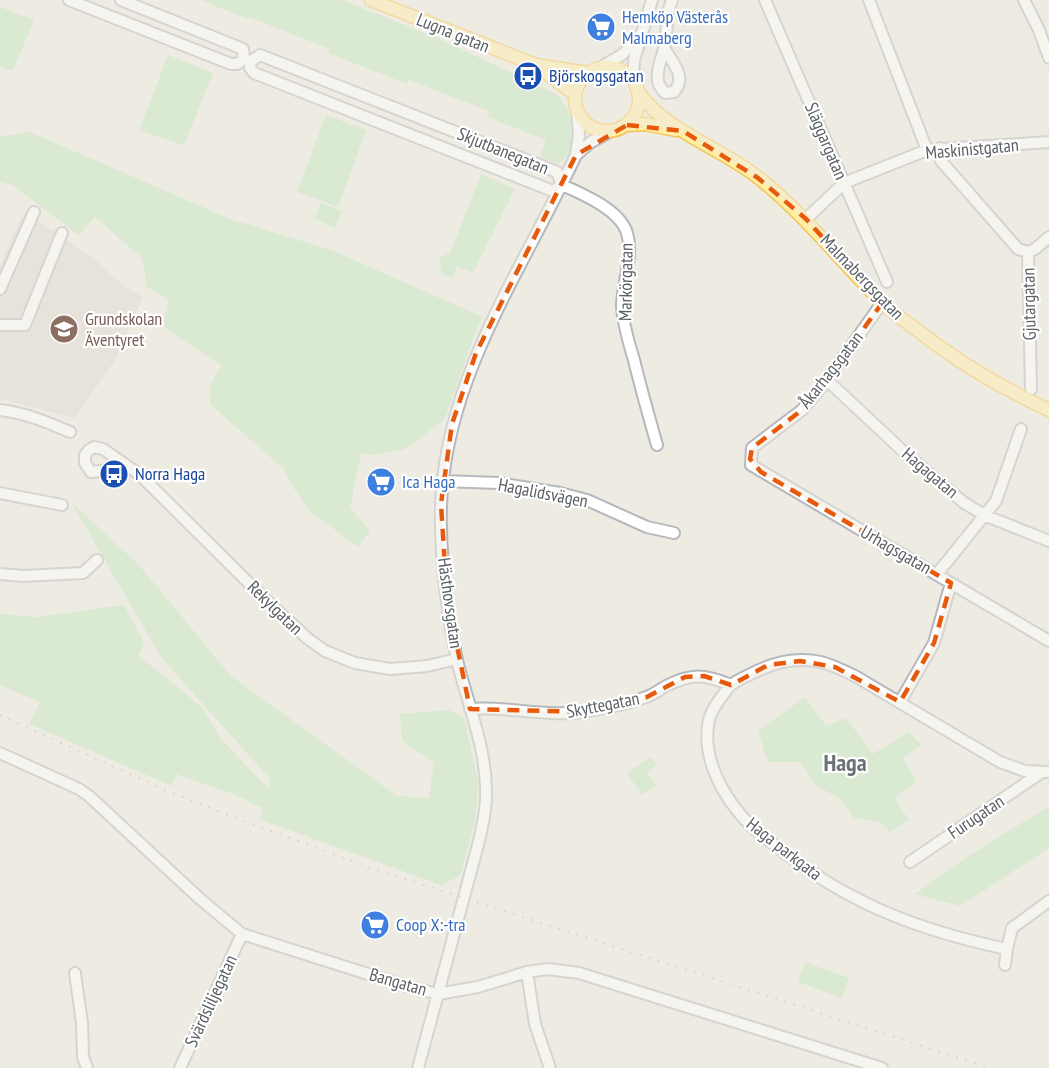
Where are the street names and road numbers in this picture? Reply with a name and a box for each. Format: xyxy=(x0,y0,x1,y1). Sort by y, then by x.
street label: Lugna gatan xyxy=(413,7,493,58)
street label: Släggargatan xyxy=(800,99,853,183)
street label: Skjutbanegatan xyxy=(454,122,552,179)
street label: Maskinistgatan xyxy=(924,133,1019,164)
street label: Malmabergsgatan xyxy=(816,229,909,325)
street label: Markörgatan xyxy=(613,243,638,321)
street label: Gjutargatan xyxy=(1016,267,1041,341)
street label: Åkarhagsgatan xyxy=(793,327,868,413)
street label: Hagagatan xyxy=(897,442,963,503)
street label: Hagalidsvägen xyxy=(496,473,590,512)
street label: Urhagsgatan xyxy=(857,520,936,579)
street label: Hästhovsgatan xyxy=(433,556,468,650)
street label: Rekylgatan xyxy=(243,576,308,640)
street label: Skyttegatan xyxy=(565,686,641,723)
street label: Furugatan xyxy=(943,789,1008,844)
street label: Haga parkgata xyxy=(742,812,827,885)
street label: Svärdsliljegatan xyxy=(179,951,242,1051)
street label: Bangatan xyxy=(367,962,429,1001)

